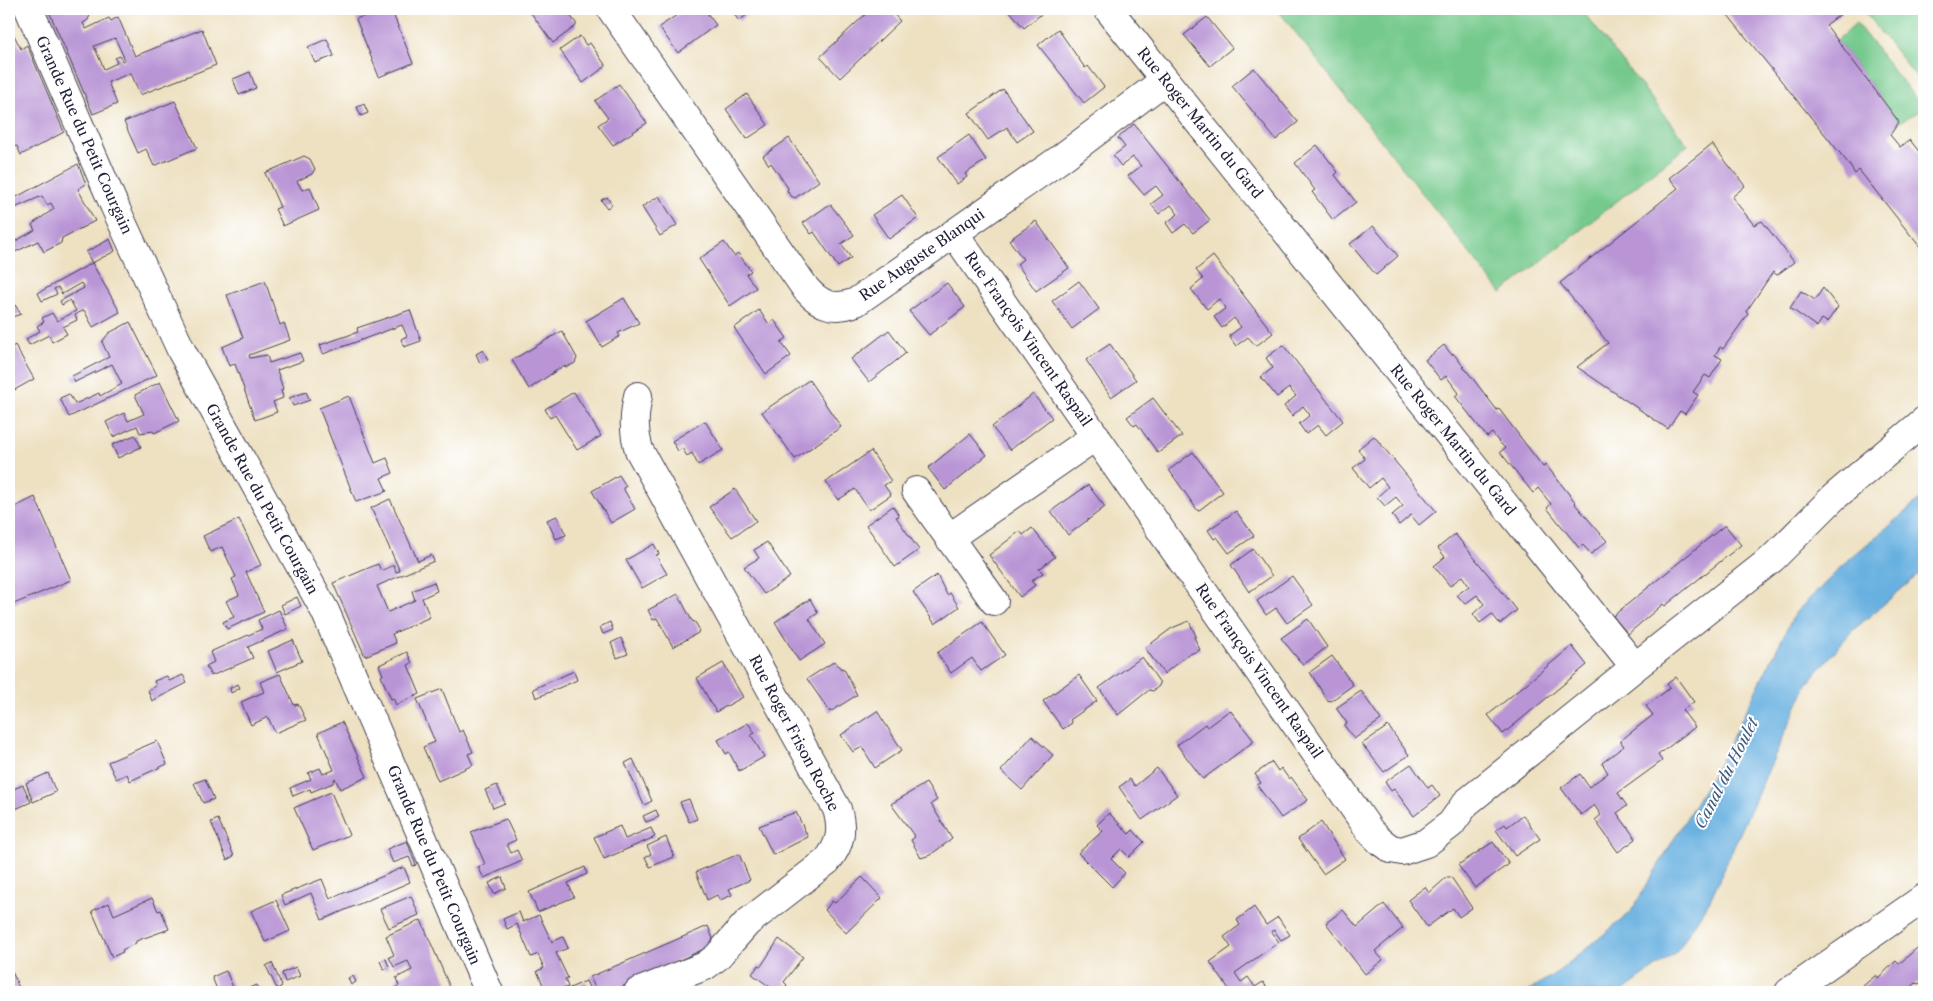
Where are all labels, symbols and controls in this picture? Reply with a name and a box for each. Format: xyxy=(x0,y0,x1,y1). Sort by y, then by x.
street label: Grande Rue du Petit Courgain xyxy=(32,33,137,238)
street label: Rue Roger Martin du Gard xyxy=(1134,43,1267,202)
street label: Rue Auguste Blanqui xyxy=(855,204,988,305)
street label: Rue François Vincent Raspail xyxy=(961,248,1096,430)
street label: Rue Roger Martin du Gard xyxy=(1387,360,1520,519)
street label: Grande Rue du Petit Courgain xyxy=(202,400,323,598)
street label: Rue François Vincent Raspail xyxy=(1192,580,1327,762)
street label: Rue Roger Frison Roche xyxy=(745,651,844,814)
water label: Canal du Houlet xyxy=(1690,713,1763,832)
street label: Grande Rue du Petit Courgain xyxy=(384,762,485,968)

